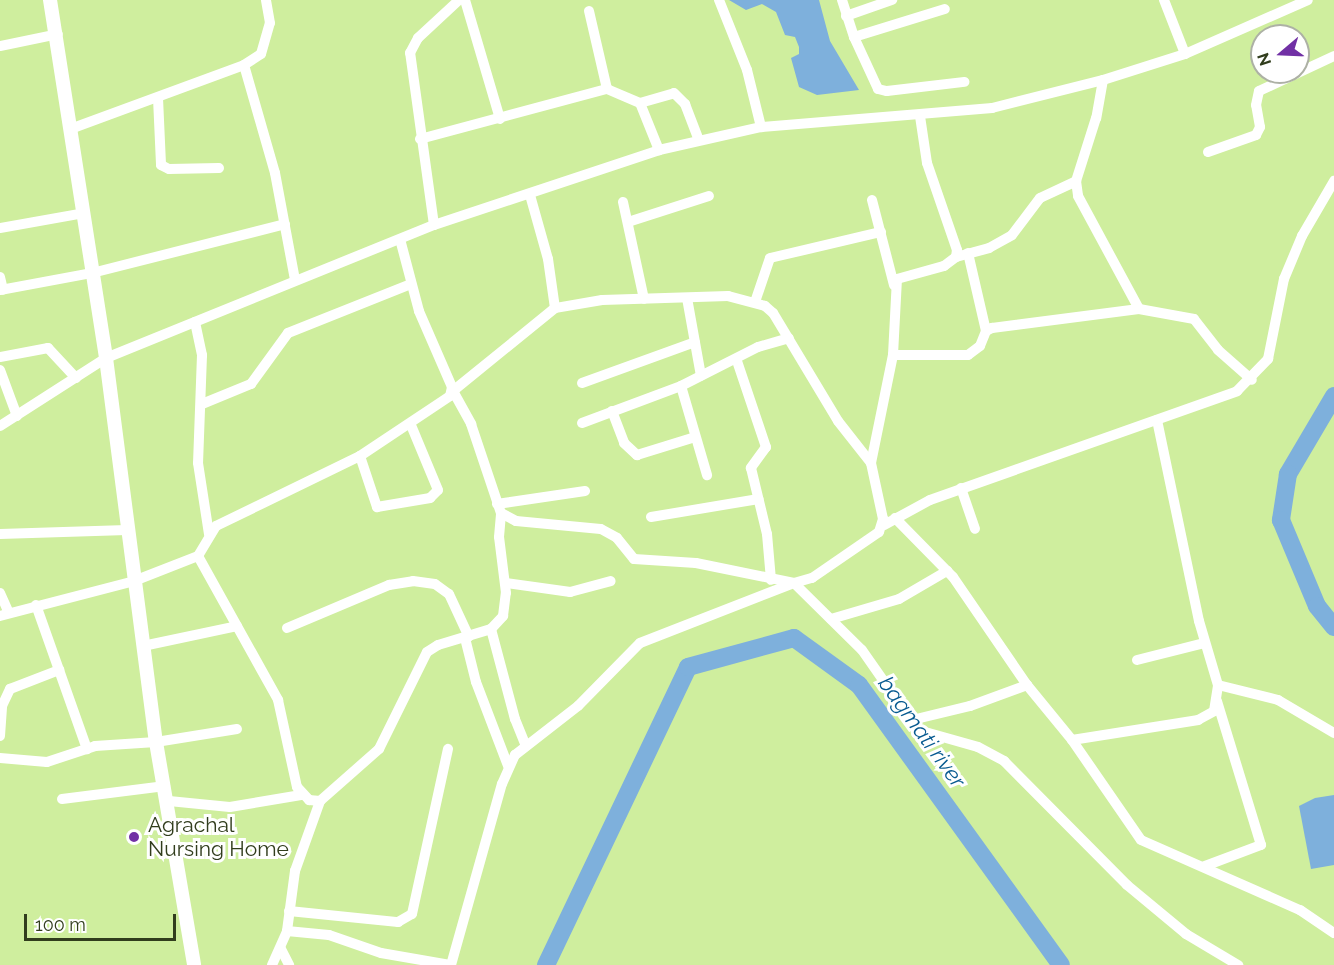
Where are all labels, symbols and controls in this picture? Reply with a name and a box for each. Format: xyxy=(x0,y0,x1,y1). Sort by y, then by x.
north arrow xyxy=(1250,24,1310,84)
text: N xyxy=(1253,51,1275,68)
water label: bagmati river xyxy=(873,671,971,793)
place label: Agrachal Nursing Home xyxy=(148,812,289,862)
marker: Agrachal Nursing Home xyxy=(125,828,143,846)
scale bar xyxy=(27,902,178,940)
text: 100 m xyxy=(35,914,86,935)

